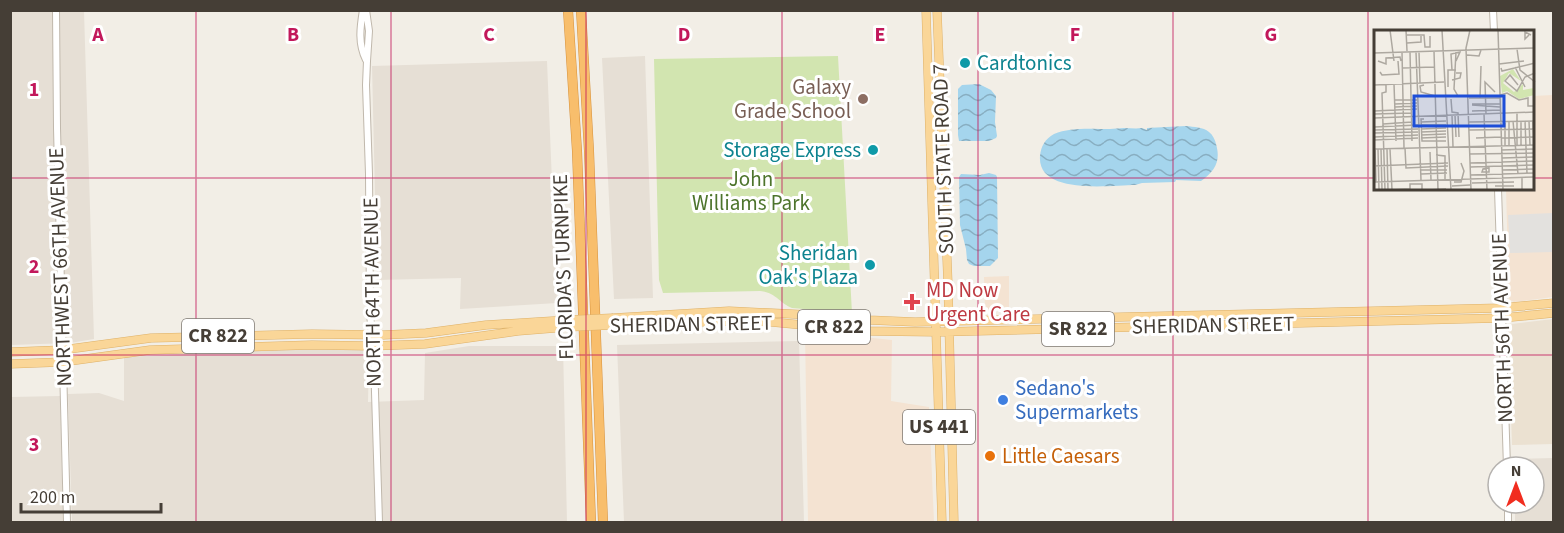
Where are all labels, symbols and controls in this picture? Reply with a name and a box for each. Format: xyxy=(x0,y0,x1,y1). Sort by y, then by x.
text: A xyxy=(91,21,104,49)
text: B xyxy=(287,21,299,49)
text: C xyxy=(483,21,495,49)
text: D xyxy=(678,21,690,49)
text: E xyxy=(875,21,885,49)
text: F xyxy=(1070,21,1080,49)
text: G xyxy=(1265,21,1277,49)
inset map xyxy=(1374,30,1534,190)
place label: Cardtonics xyxy=(977,48,1072,78)
marker: Cardtonics xyxy=(958,56,972,70)
street label: SOUTH STATE ROAD 7 xyxy=(925,63,961,255)
place label: Galaxy Grade School xyxy=(734,72,851,126)
text: 1 xyxy=(29,76,39,104)
marker: Galaxy Grade School xyxy=(856,92,870,106)
place label: Storage Express xyxy=(723,135,861,165)
marker: Storage Express xyxy=(866,143,880,157)
street label: NORTHWEST 66TH AVENUE xyxy=(41,147,79,387)
park label: John Williams Park xyxy=(692,164,811,218)
street label: FLORIDA'S TURNPIKE xyxy=(545,174,581,360)
street label: NORTH 64TH AVENUE xyxy=(355,197,389,387)
street label: NORTH 56TH AVENUE xyxy=(1484,233,1520,423)
place label: Sheridan Oak's Plaza xyxy=(758,238,858,292)
text: 2 xyxy=(29,253,39,281)
marker: Sheridan Oak's Plaza xyxy=(863,258,877,272)
place label: MD Now Urgent Care xyxy=(926,275,1030,329)
marker: MD Now Urgent Care xyxy=(903,293,921,311)
street label: SHERIDAN STREET xyxy=(609,308,773,340)
street label: SHERIDAN STREET xyxy=(1131,309,1295,341)
road number: CR 822 xyxy=(798,310,870,344)
road number: SR 822 xyxy=(1042,312,1114,346)
road number: CR 822 xyxy=(182,319,254,353)
place label: Sedano's Supermarkets xyxy=(1015,373,1138,427)
marker: Sedano's Supermarkets xyxy=(996,393,1010,407)
road number: US 441 xyxy=(903,410,975,444)
text: 3 xyxy=(29,431,39,459)
place label: Little Caesars xyxy=(1002,441,1120,471)
marker: Little Caesars xyxy=(983,449,997,463)
north arrow xyxy=(1486,455,1546,515)
text: N xyxy=(1511,460,1521,482)
scale bar xyxy=(21,476,160,514)
text: 200 m xyxy=(30,485,75,510)

